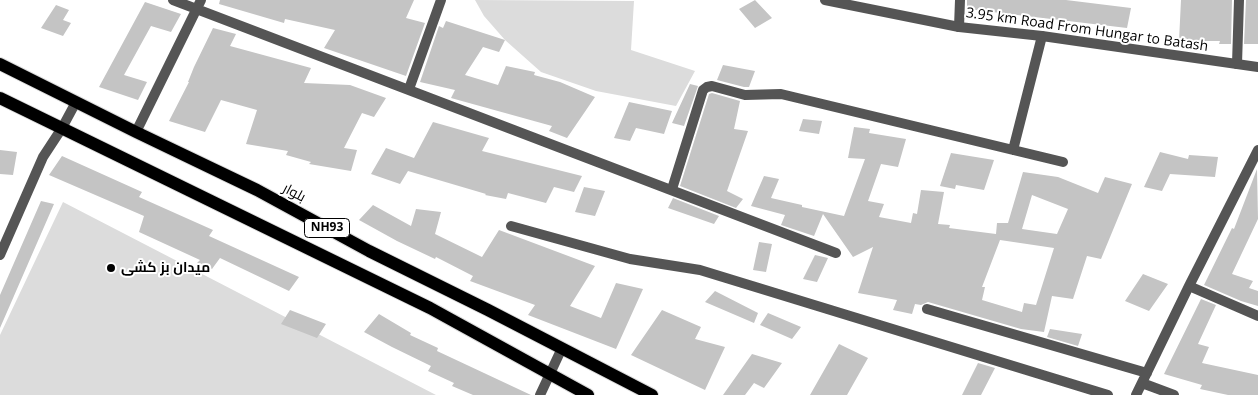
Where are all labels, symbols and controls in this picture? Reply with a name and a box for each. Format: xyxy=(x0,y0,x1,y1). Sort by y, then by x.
street label: 3.95 km Road From Hungar to Batash xyxy=(965,5,1209,55)
street label: بلوار xyxy=(280,180,308,206)
road number: NH93 xyxy=(304,218,350,238)
place label: میدان بز کشی xyxy=(121,260,210,276)
marker: میدان بز کشی xyxy=(105,262,117,274)

